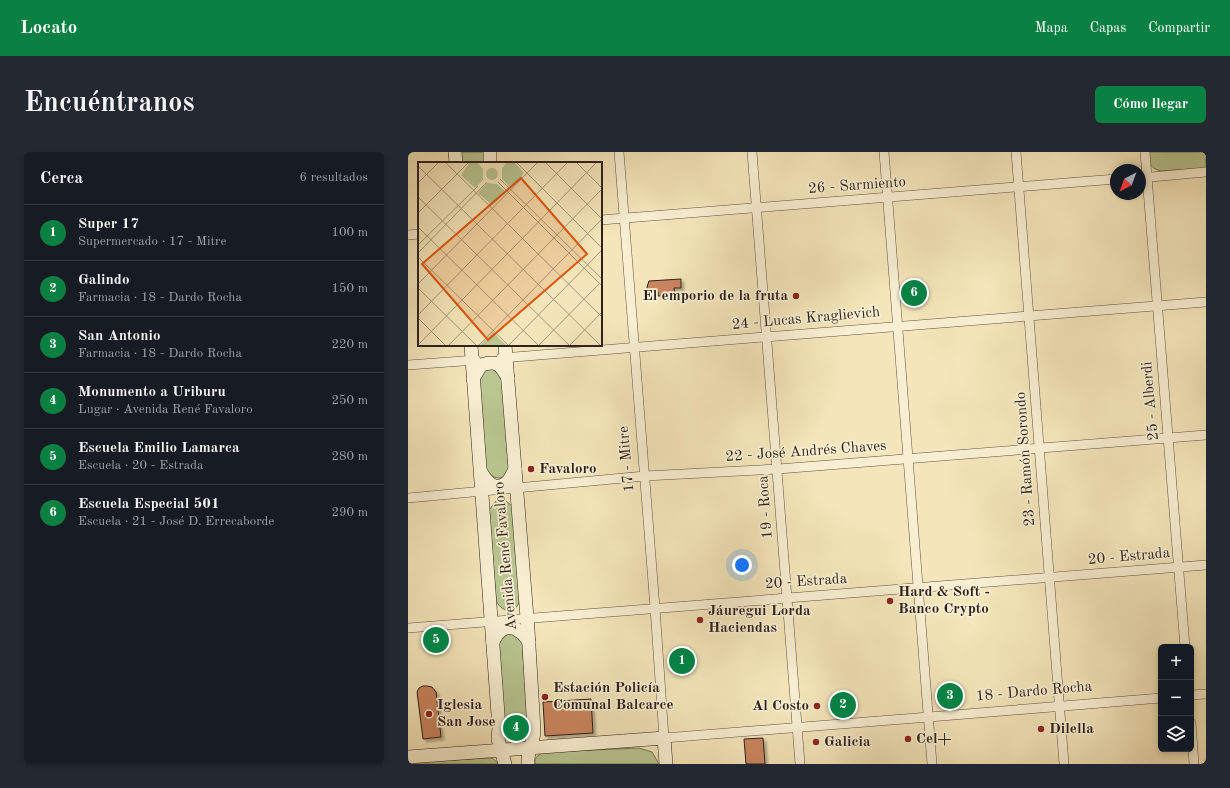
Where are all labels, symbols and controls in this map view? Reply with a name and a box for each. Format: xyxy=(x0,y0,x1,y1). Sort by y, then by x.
text: Locato xyxy=(20,19,77,38)
text: Mapa xyxy=(1035,21,1068,35)
text: Capas xyxy=(1090,21,1126,35)
text: Compartir xyxy=(1148,21,1210,35)
button: Cómo llegar xyxy=(1095,86,1206,123)
text: Encuéntranos xyxy=(24,90,194,118)
inset map xyxy=(418,162,602,346)
north arrow xyxy=(1110,164,1146,200)
text: Cerca xyxy=(40,170,83,187)
text: 6 resultados xyxy=(300,171,368,184)
street label: 26 - Sarmiento xyxy=(808,175,906,197)
text: Super 17 xyxy=(78,217,139,232)
text: 1 xyxy=(49,226,57,239)
text: 100 m xyxy=(331,226,368,239)
text: Supermercado · 17 - Mitre xyxy=(78,235,226,248)
text: Galindo xyxy=(78,273,129,288)
pin: 6 xyxy=(901,278,927,308)
text: 2 xyxy=(49,282,57,295)
text: 150 m xyxy=(331,282,368,295)
place label: El emporio de la fruta xyxy=(642,289,788,304)
text: Farmacia · 18 - Dardo Rocha xyxy=(78,291,242,304)
marker: El emporio de la fruta xyxy=(791,291,801,301)
street label: 24 - Lucas Kraglievich xyxy=(731,305,881,333)
text: San Antonio xyxy=(78,329,160,344)
text: 3 xyxy=(49,338,57,351)
text: 220 m xyxy=(331,338,368,351)
text: Farmacia · 18 - Dardo Rocha xyxy=(78,347,242,360)
street label: 25 - Alberdi xyxy=(1140,361,1162,441)
text: Monumento a Uriburu xyxy=(78,385,226,400)
street label: 23 - Ramón Sorondo xyxy=(1014,391,1038,527)
text: 4 xyxy=(49,394,57,407)
text: 250 m xyxy=(331,394,368,407)
text: Lugar · Avenida René Favaloro xyxy=(78,403,253,416)
street label: 17 - Mitre xyxy=(617,425,637,493)
street label: 22 - José Andrés Chaves xyxy=(725,439,887,465)
text: Escuela Emilio Lamarca xyxy=(78,441,240,456)
text: 5 xyxy=(49,450,57,463)
text: 280 m xyxy=(331,450,368,463)
text: Escuela · 20 - Estrada xyxy=(78,459,203,472)
place label: Favaloro xyxy=(539,462,597,477)
marker: Favaloro xyxy=(526,464,536,474)
street label: 19 - Roca xyxy=(756,474,776,539)
street label: Avenida René Favaloro xyxy=(492,481,520,631)
text: Escuela Especial 501 xyxy=(78,497,220,512)
text: 6 xyxy=(49,506,57,519)
text: 290 m xyxy=(331,506,368,519)
text: Escuela · 21 - José D. Errecaborde xyxy=(78,515,274,528)
street label: 20 - Estrada xyxy=(1087,546,1171,568)
your location xyxy=(732,555,752,575)
street label: 20 - Estrada xyxy=(764,572,848,592)
place label: Hard & Soft - Banco Crypto xyxy=(898,585,990,617)
marker: Hard & Soft - Banco Crypto xyxy=(885,596,895,606)
place label: Jáuregui Lorda Haciendas xyxy=(708,604,811,636)
marker: Jáuregui Lorda Haciendas xyxy=(695,615,705,625)
pin: 5 xyxy=(423,625,449,655)
map controls xyxy=(1158,644,1194,752)
button: + xyxy=(1158,644,1194,680)
pin: 1 xyxy=(669,646,695,676)
street label: 18 - Dardo Rocha xyxy=(975,679,1093,705)
button: − xyxy=(1158,680,1194,716)
place label: Estación Policía Comunal Balcarce xyxy=(553,681,674,713)
pin: 3 xyxy=(937,681,963,711)
pin: 2 xyxy=(830,690,856,720)
marker: Estación Policía Comunal Balcarce xyxy=(540,692,550,702)
place label: Iglesia San Jose xyxy=(437,698,496,730)
place label: Al Costo xyxy=(752,699,809,714)
marker: Al Costo xyxy=(812,701,822,711)
marker: Iglesia San Jose xyxy=(424,709,434,719)
pin: 4 xyxy=(503,713,529,743)
button: layers xyxy=(1158,716,1194,752)
place label: Dilella xyxy=(1049,722,1094,737)
marker: Dilella xyxy=(1036,724,1046,734)
place label: Cel+ xyxy=(916,732,952,747)
marker: Cel+ xyxy=(903,734,913,744)
place label: Galicia xyxy=(824,735,871,750)
marker: Galicia xyxy=(811,737,821,747)

